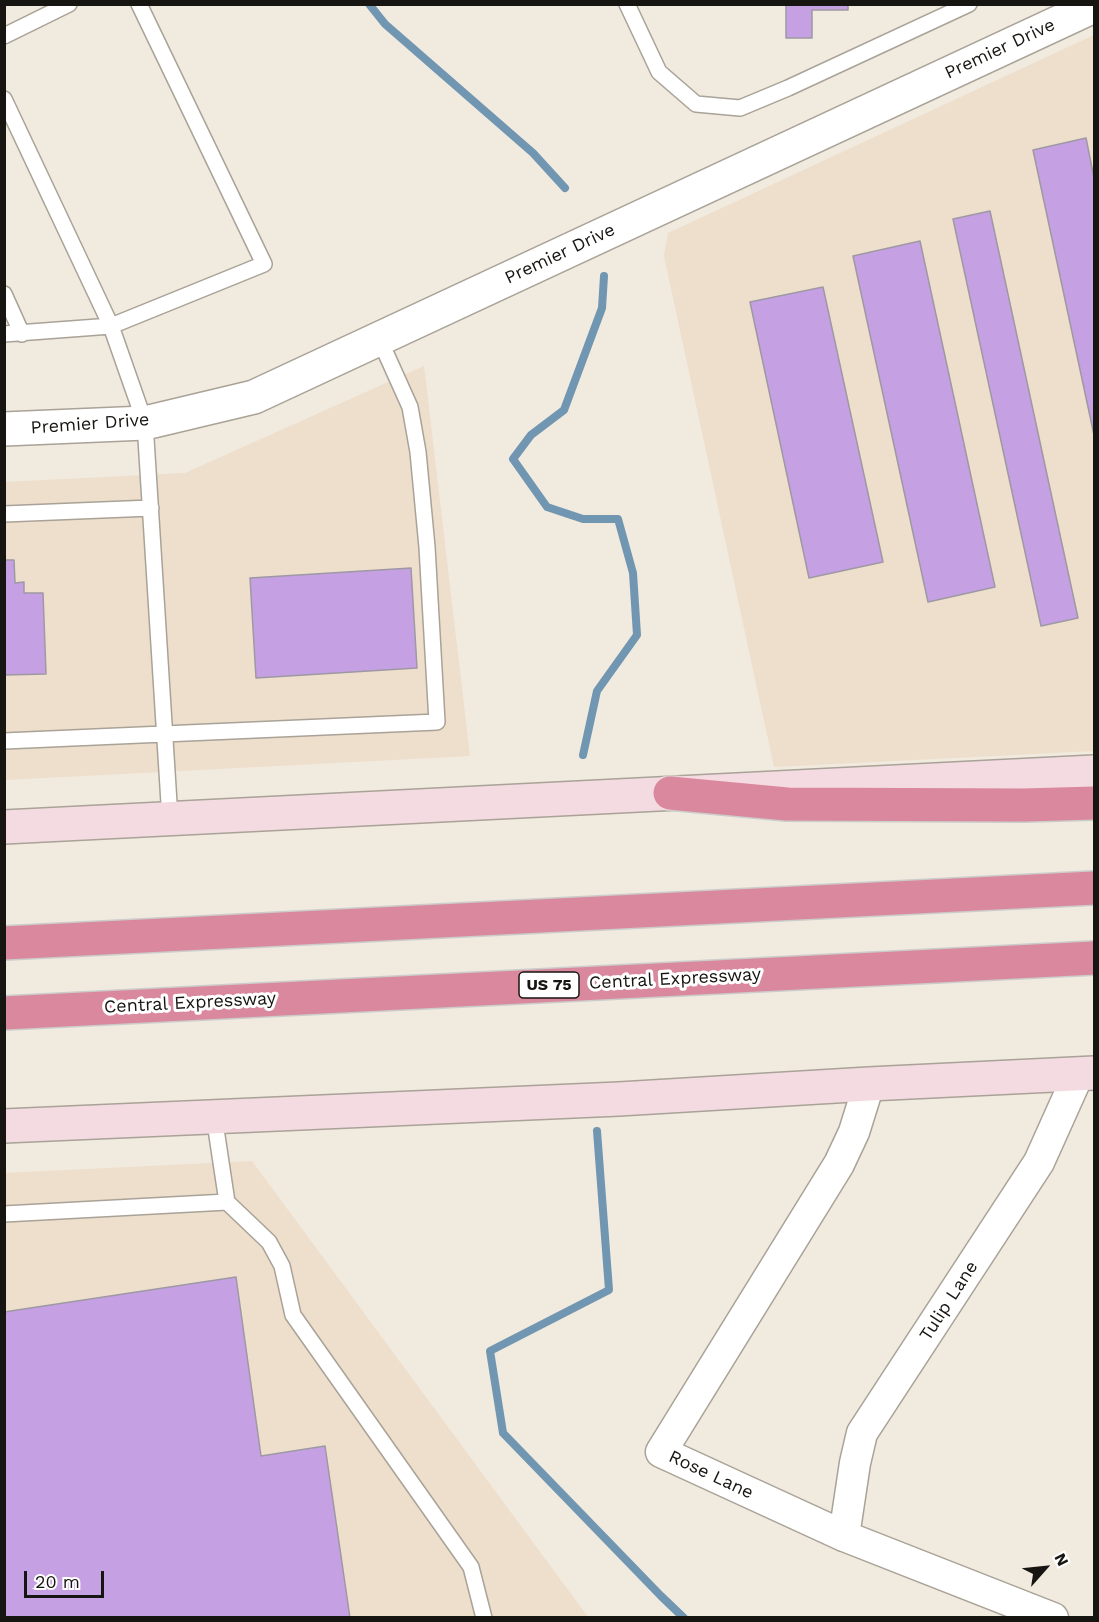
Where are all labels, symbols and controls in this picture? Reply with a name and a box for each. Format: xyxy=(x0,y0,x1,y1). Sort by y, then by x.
street label: Premier Drive xyxy=(942,14,1058,84)
street label: Premier Drive xyxy=(502,219,618,289)
street label: Premier Drive xyxy=(30,409,150,439)
street label: Central Expressway xyxy=(588,964,762,994)
road number: US 75 xyxy=(519,972,579,998)
street label: Central Expressway xyxy=(103,988,277,1018)
street label: Tulip Lane xyxy=(915,1257,983,1345)
street label: Rose Lane xyxy=(665,1446,757,1504)
north arrow xyxy=(1015,1538,1075,1598)
text: N xyxy=(1050,1550,1073,1569)
scale bar xyxy=(27,1559,106,1597)
text: 20 m xyxy=(35,1571,80,1592)

